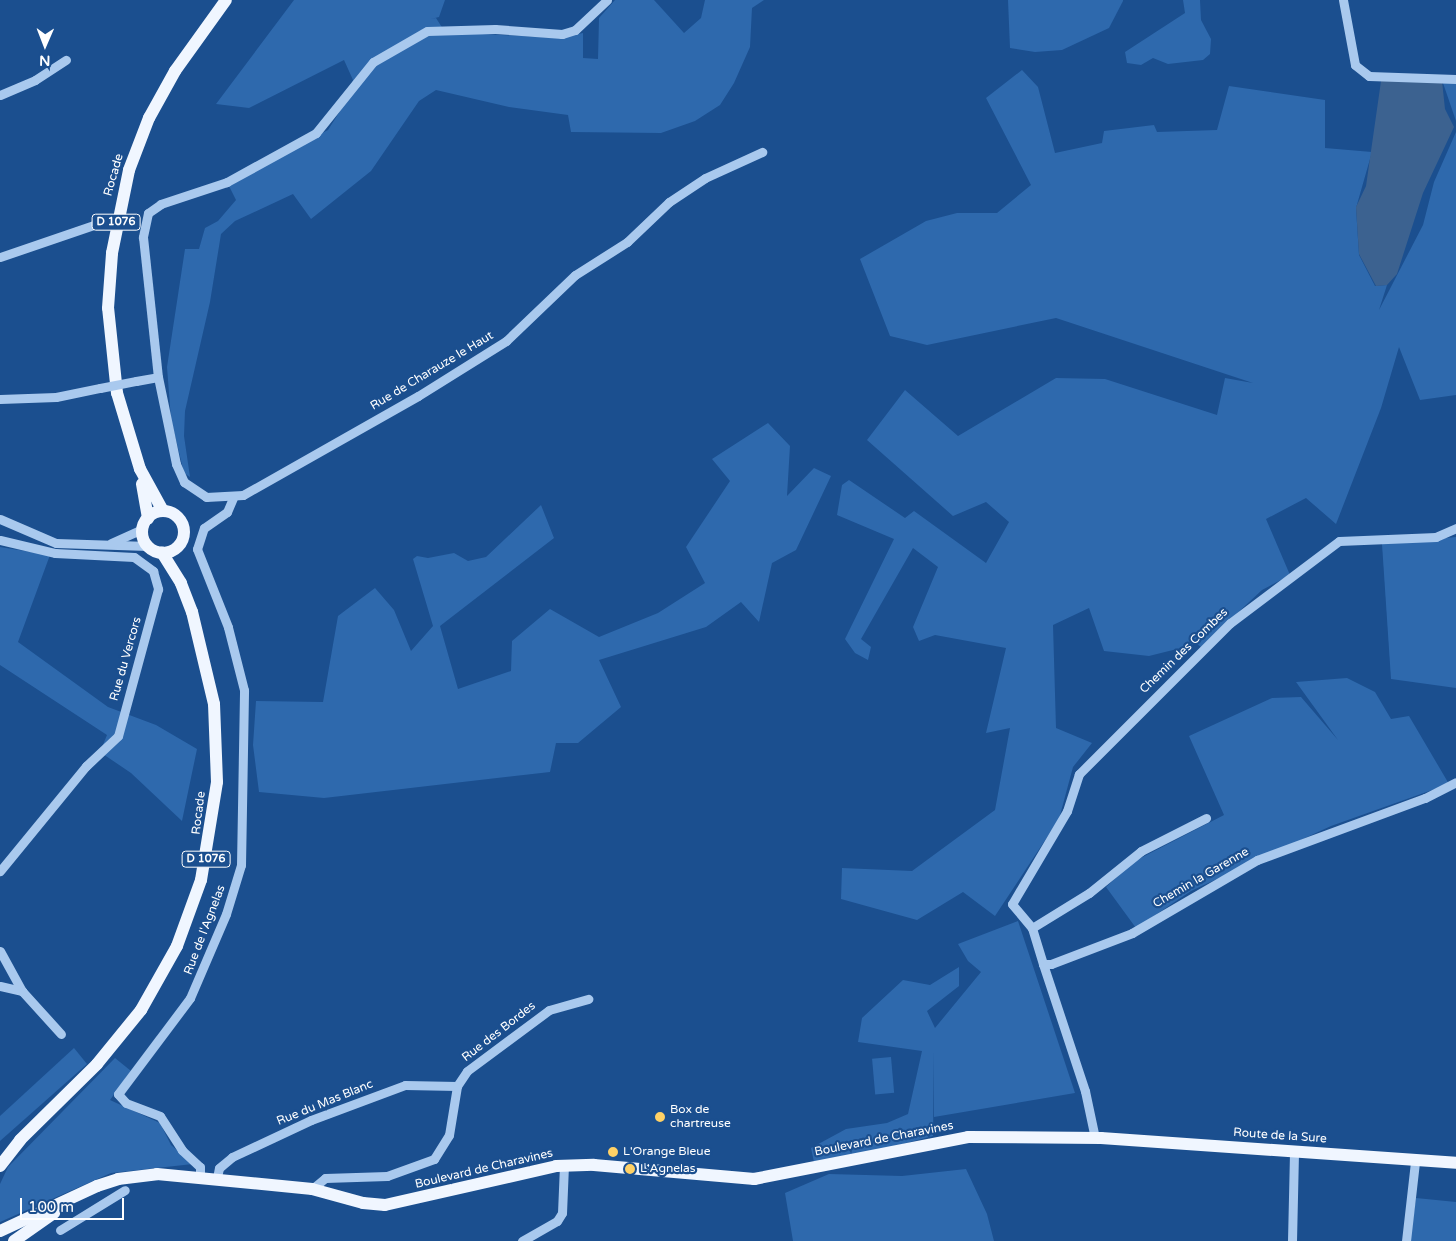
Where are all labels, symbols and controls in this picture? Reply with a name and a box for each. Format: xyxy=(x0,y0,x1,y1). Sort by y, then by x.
north arrow xyxy=(20,20,70,70)
text: N xyxy=(39,52,51,69)
street label: Rocade xyxy=(101,152,127,198)
road number: D 1076 xyxy=(91,213,141,230)
street label: Rue de Charauze le Haut xyxy=(368,329,496,413)
street label: Chemin des Combes xyxy=(1137,605,1231,697)
street label: Rue du Vercors xyxy=(107,615,145,703)
street label: Rocade xyxy=(189,791,209,835)
street label: Chemin la Garenne xyxy=(1151,845,1251,911)
road number: D 1076 xyxy=(181,851,231,868)
street label: Rue de l'Agnelas xyxy=(181,883,229,977)
street label: Rue des Bordes xyxy=(459,999,539,1065)
street label: Rue du Mas Blanc xyxy=(275,1077,375,1129)
place label: Box de chartreuse xyxy=(670,1103,731,1131)
marker: Box de chartreuse xyxy=(654,1111,666,1123)
street label: Boulevard de Charavines xyxy=(813,1118,955,1160)
street label: Route de la Sure xyxy=(1233,1126,1327,1146)
place label: L'Orange Bleue xyxy=(623,1145,710,1159)
street label: Boulevard de Charavines xyxy=(414,1146,554,1192)
marker: L'Orange Bleue xyxy=(607,1146,619,1158)
place label: L'Agnelas xyxy=(640,1162,696,1176)
marker: L'Agnelas xyxy=(624,1163,636,1175)
scale bar xyxy=(22,1188,126,1220)
text: 100 m xyxy=(28,1198,74,1216)

